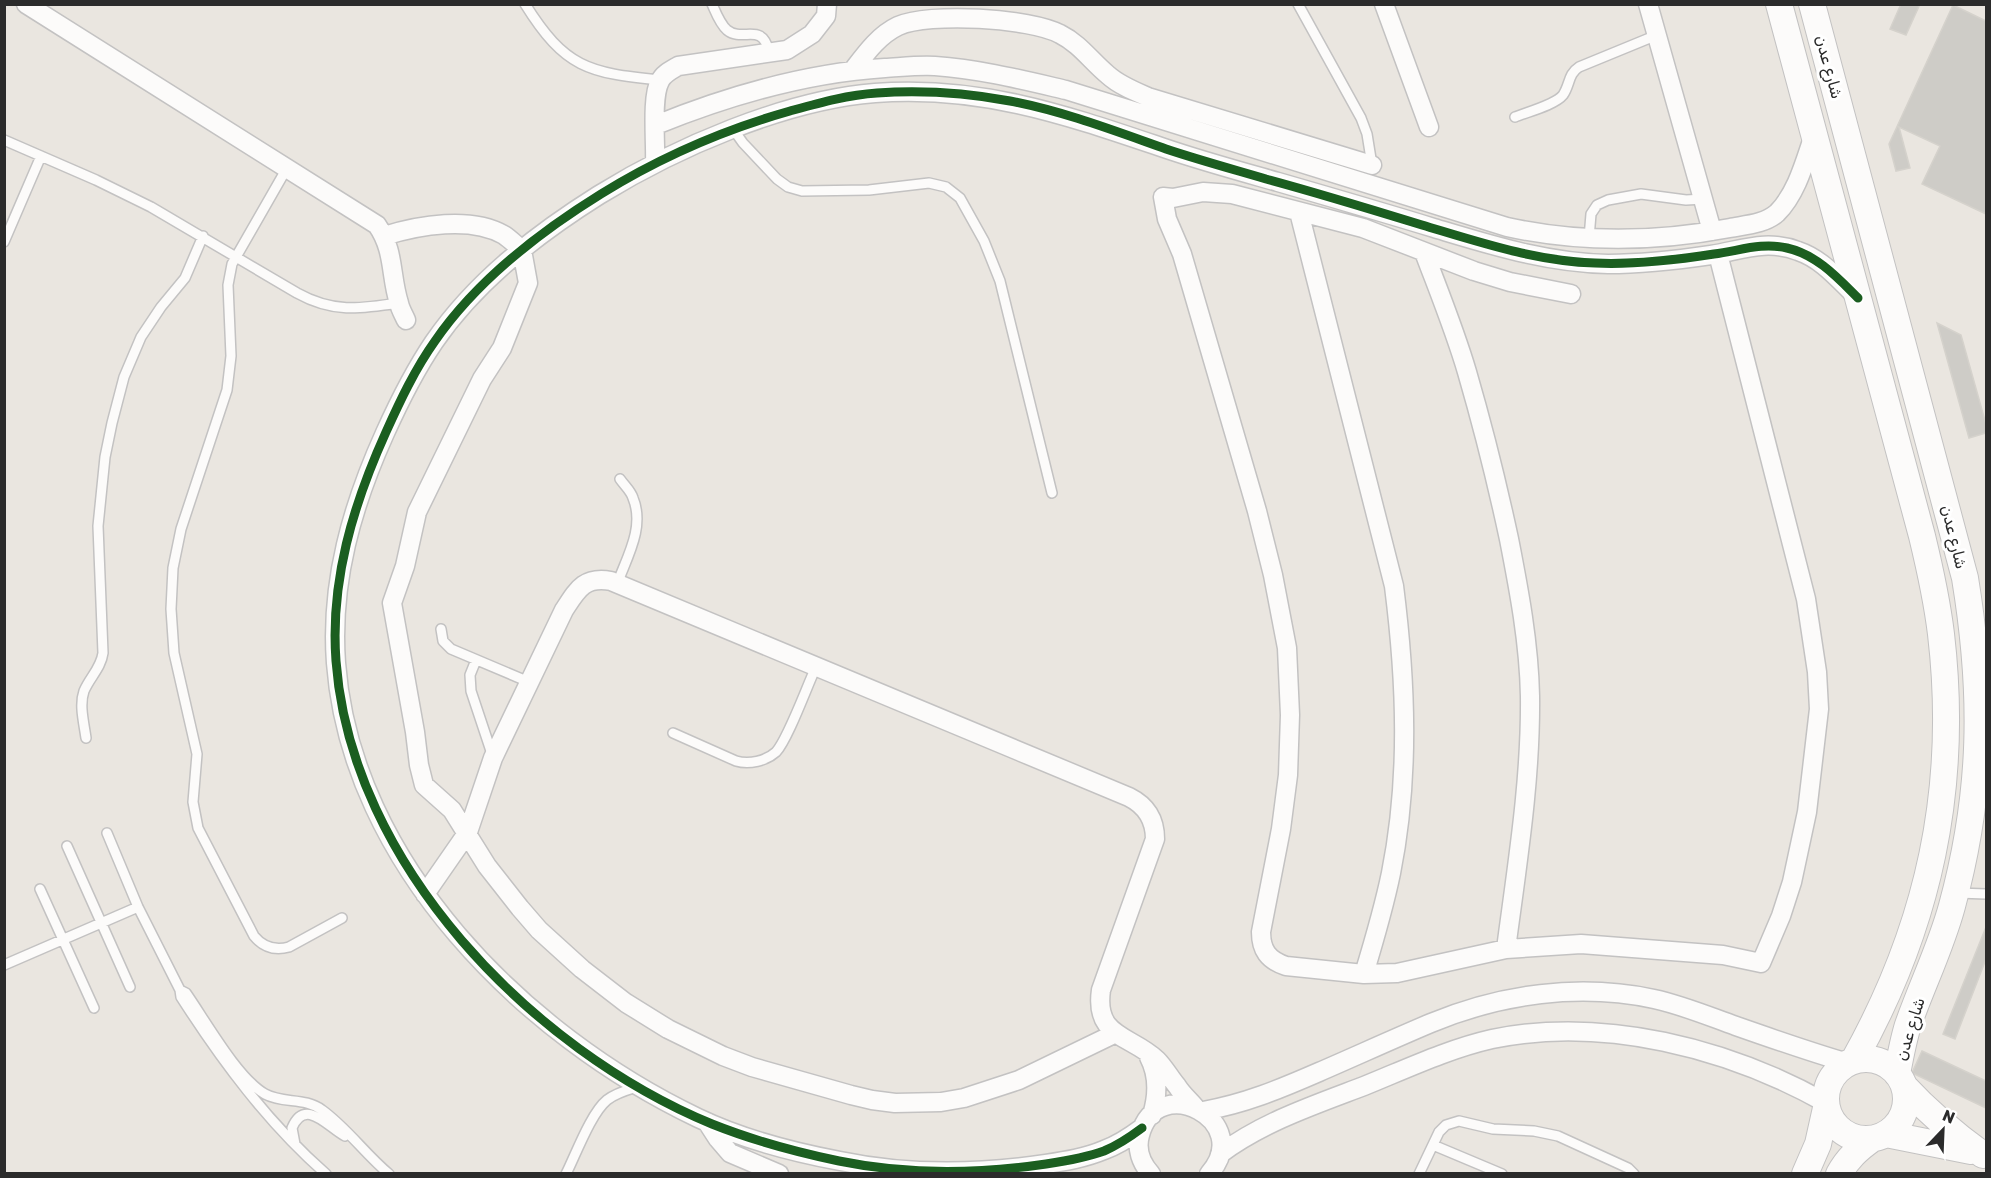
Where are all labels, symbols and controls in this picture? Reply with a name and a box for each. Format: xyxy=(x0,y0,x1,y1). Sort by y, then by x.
street label: شارع عدن xyxy=(1809,33,1847,101)
street label: شارع عدن xyxy=(1935,503,1971,571)
street label: شارع عدن xyxy=(1891,995,1930,1063)
north arrow xyxy=(1913,1100,1973,1160)
text: N xyxy=(1940,1106,1958,1128)

